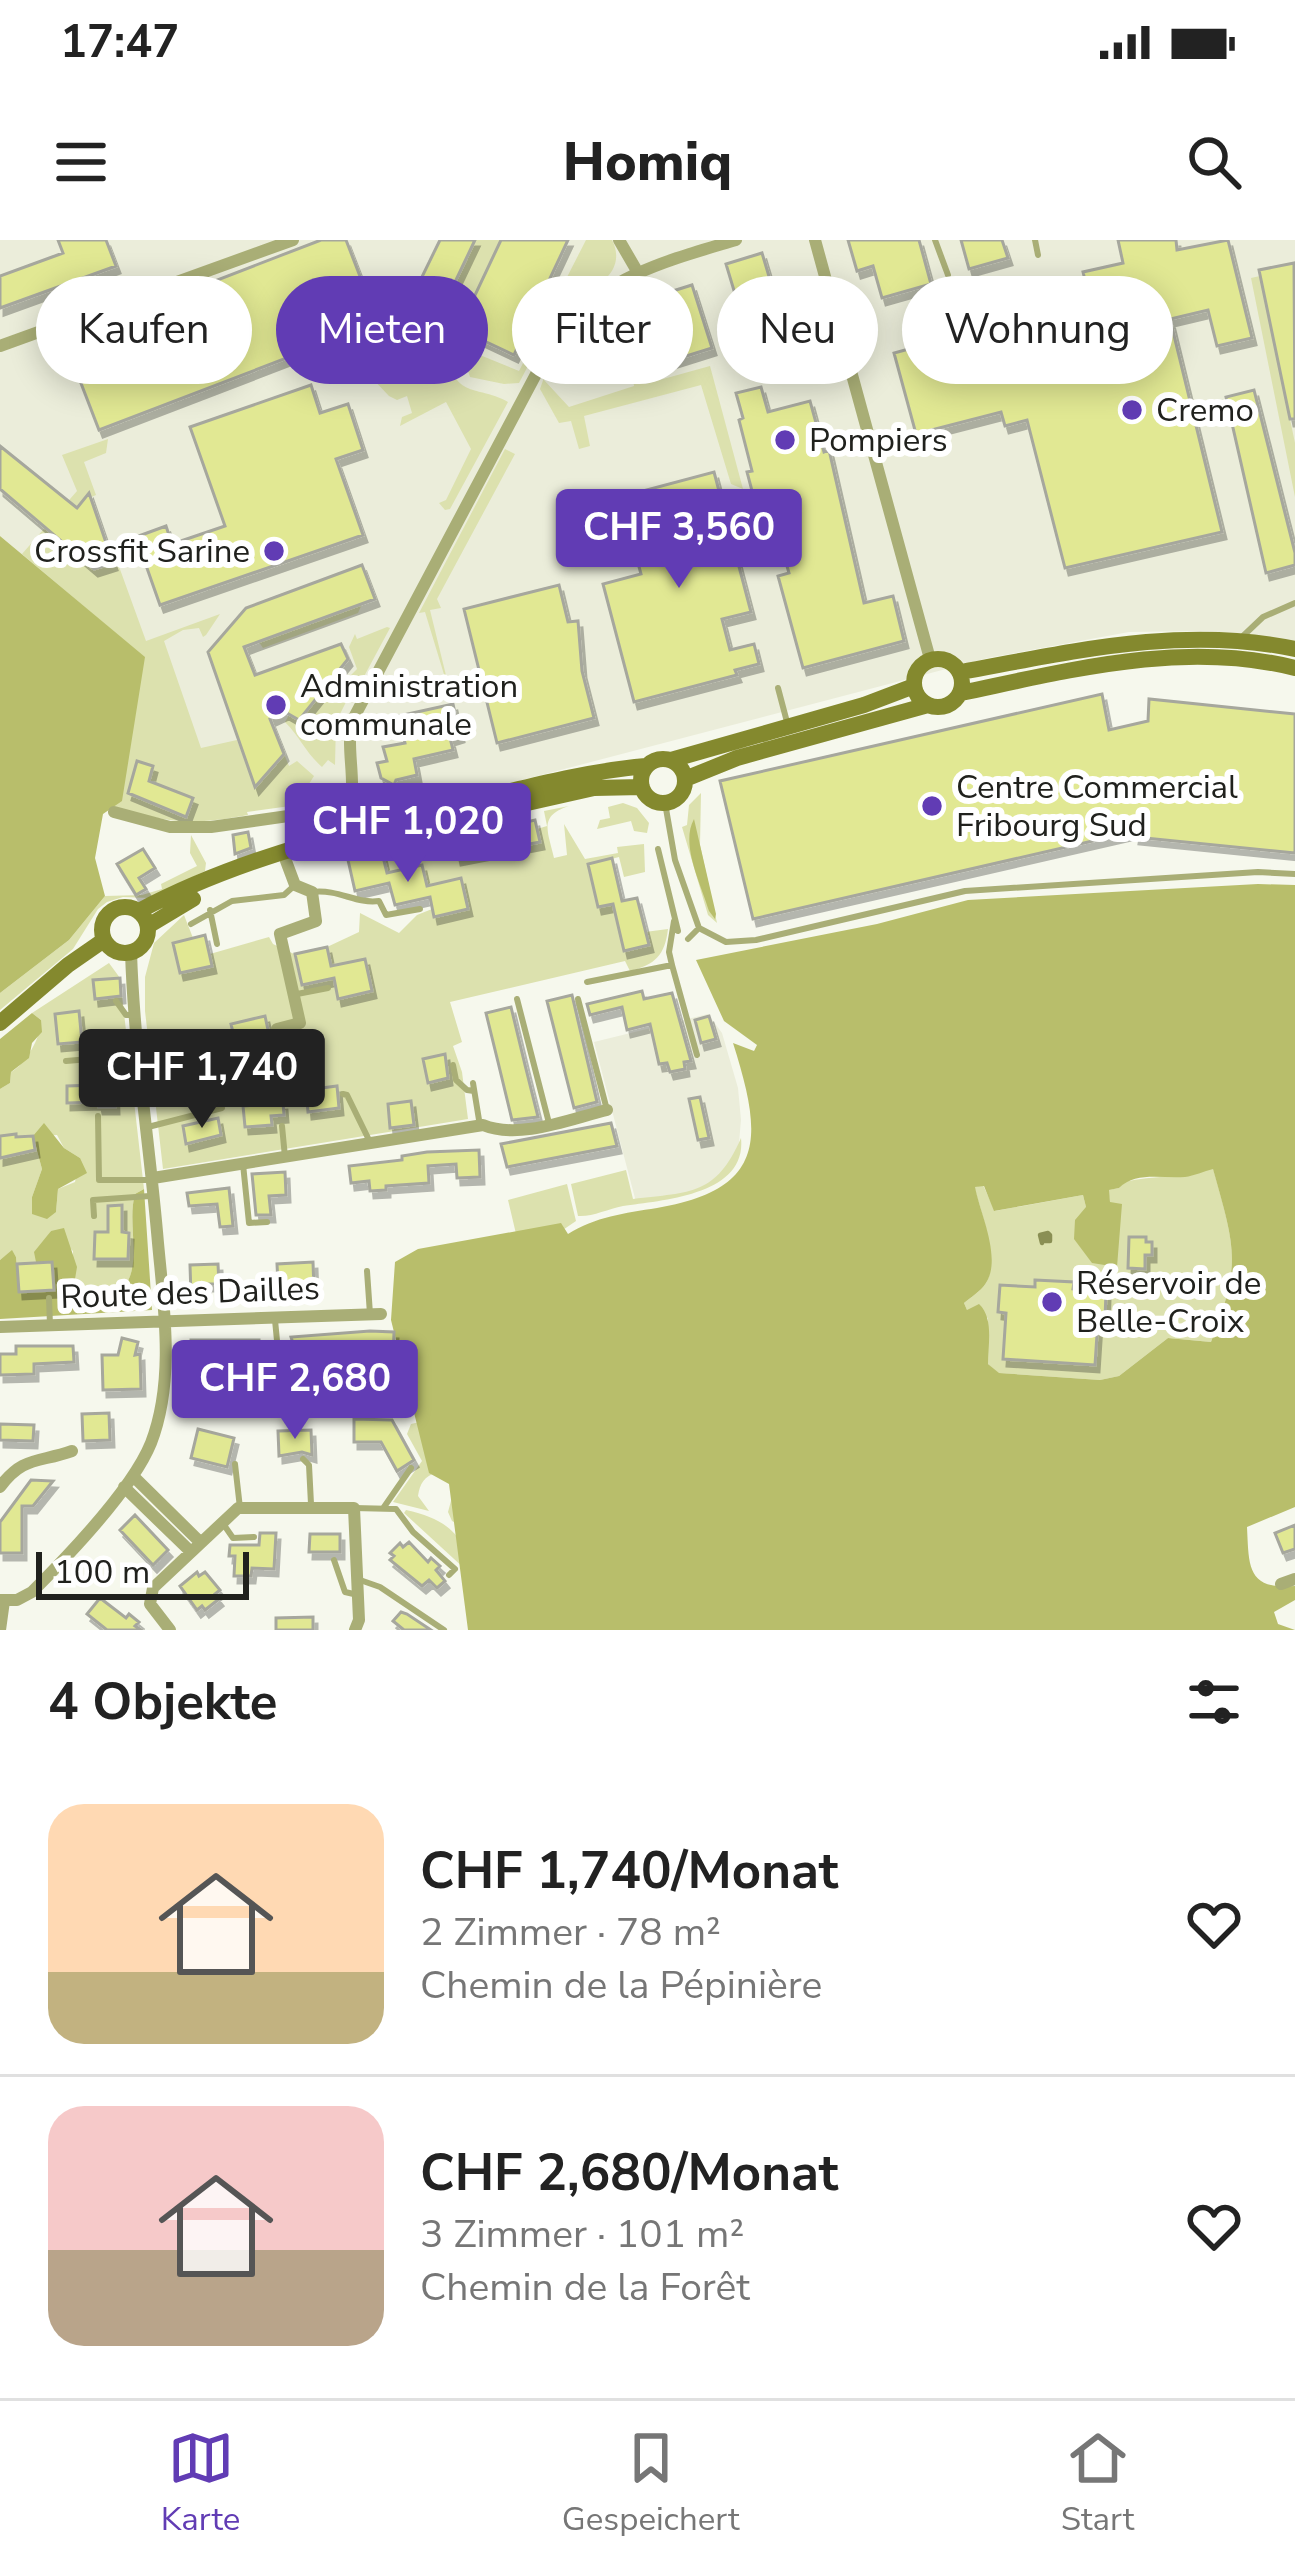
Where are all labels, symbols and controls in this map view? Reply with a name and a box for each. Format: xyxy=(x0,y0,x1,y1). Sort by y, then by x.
text: 17:47 xyxy=(60,12,179,73)
text: Homiq xyxy=(563,125,732,199)
icon: menu xyxy=(48,129,114,195)
icon: search xyxy=(1181,129,1247,195)
chip: Kaufen xyxy=(36,276,252,384)
chip: Mieten xyxy=(276,276,488,384)
chip: Filter xyxy=(512,276,693,384)
chip: Neu xyxy=(717,276,878,384)
chip: Wohnung xyxy=(902,276,1173,384)
place label: Cremo xyxy=(1156,388,1254,433)
marker: Cremo xyxy=(1119,397,1145,423)
place label: Pompiers xyxy=(809,418,948,463)
marker: Pompiers xyxy=(772,427,798,453)
pin: CHF 3,560 xyxy=(542,489,816,591)
text: CHF 3,560 xyxy=(583,501,775,554)
place label: Crossfit Sarine xyxy=(34,529,250,574)
marker: Crossfit Sarine xyxy=(261,538,287,564)
place label: Administration communale xyxy=(300,664,518,747)
marker: Administration communale xyxy=(263,692,289,718)
place label: Centre Commercial Fribourg Sud xyxy=(956,765,1238,848)
pin: CHF 1,020 xyxy=(271,783,545,885)
marker: Centre Commercial Fribourg Sud xyxy=(919,793,945,819)
text: CHF 1,020 xyxy=(312,795,504,848)
pin: CHF 1,740 xyxy=(65,1029,339,1131)
text: CHF 1,740 xyxy=(106,1041,298,1094)
place label: Réservoir de Belle-Croix xyxy=(1076,1261,1261,1344)
street label: Route des Dailles xyxy=(60,1266,320,1320)
marker: Réservoir de Belle-Croix xyxy=(1039,1289,1065,1315)
pin: CHF 2,680 xyxy=(158,1340,432,1442)
text: CHF 2,680 xyxy=(199,1352,391,1405)
scale bar xyxy=(36,1546,249,1599)
text: 100 m xyxy=(54,1550,150,1595)
text: 4 Objekte xyxy=(48,1667,277,1737)
icon: filters xyxy=(1181,1669,1247,1735)
text: CHF 1,740/Monat xyxy=(420,1836,838,1906)
icon: home xyxy=(144,1852,288,1996)
icon: heart xyxy=(1181,1891,1247,1957)
text: 2 Zimmer · 78 m² xyxy=(420,1906,721,1959)
text: Chemin de la Pépinière xyxy=(420,1959,822,2012)
text: CHF 2,680/Monat xyxy=(420,2138,838,2208)
icon: home xyxy=(144,2154,288,2298)
icon: heart xyxy=(1181,2193,1247,2259)
text: 3 Zimmer · 101 m² xyxy=(420,2208,744,2261)
text: Chemin de la Forêt xyxy=(420,2261,750,2314)
tab: Karte xyxy=(161,2425,240,2542)
tab: Gespeichert xyxy=(562,2425,739,2542)
tab: Start xyxy=(1061,2425,1134,2542)

